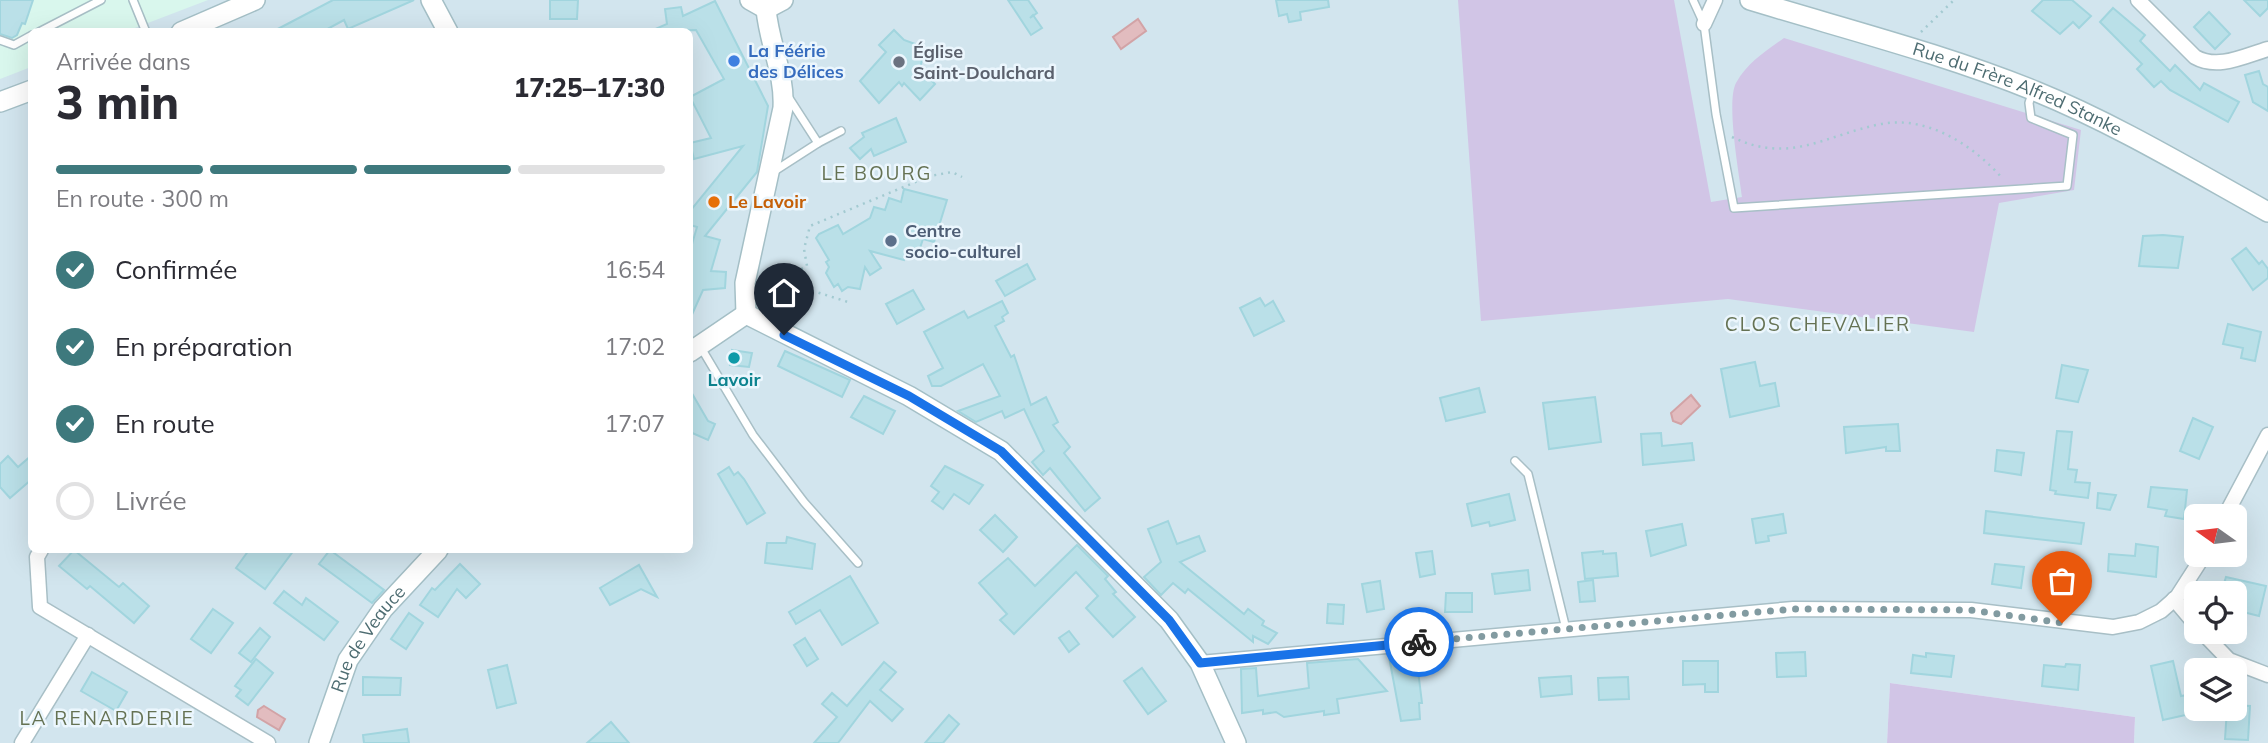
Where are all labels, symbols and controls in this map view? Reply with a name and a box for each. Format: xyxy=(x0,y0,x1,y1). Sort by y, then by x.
street label: Rue du Frère Alfred Stanke xyxy=(1910,37,2126,141)
place label: La Féérie des Délices xyxy=(748,39,844,83)
place label: Église Saint-Doulchard xyxy=(913,40,1055,84)
text: Arrivée dans xyxy=(56,47,191,76)
marker: La Féérie des Délices xyxy=(726,53,742,69)
marker: Église Saint-Doulchard xyxy=(891,54,907,70)
text: 17:25–17:30 xyxy=(514,71,665,104)
text: 3 min xyxy=(56,73,179,131)
district label: LE BOURG xyxy=(822,161,932,185)
text: En route · 300 m xyxy=(56,184,229,213)
place label: Le Lavoir xyxy=(728,190,807,213)
marker: Le Lavoir xyxy=(706,194,722,210)
place label: Centre socio-culturel xyxy=(905,219,1021,263)
marker: Centre socio-culturel xyxy=(883,233,899,249)
icon: check xyxy=(56,251,94,289)
text: Confirmée xyxy=(115,253,237,286)
text: 16:54 xyxy=(605,255,665,284)
pin xyxy=(754,263,814,335)
icon: home xyxy=(765,274,803,312)
district label: CLOS CHEVALIER xyxy=(1725,312,1911,336)
icon: check xyxy=(56,328,94,366)
text: En préparation xyxy=(115,330,293,363)
text: 17:02 xyxy=(605,332,665,361)
marker: Lavoir xyxy=(726,350,742,366)
place label: Lavoir xyxy=(707,368,762,391)
icon: check xyxy=(56,405,94,443)
text: En route xyxy=(115,407,215,440)
text: 17:07 xyxy=(605,409,665,438)
text: Livrée xyxy=(115,484,187,517)
north arrow xyxy=(2184,504,2247,567)
map controls xyxy=(2184,504,2247,721)
pin xyxy=(2032,551,2092,623)
icon: bag xyxy=(2043,562,2081,600)
street label: Rue de Veauce xyxy=(326,580,410,696)
button: locate xyxy=(2184,581,2247,644)
courier xyxy=(1384,607,1454,677)
icon: bike xyxy=(1400,623,1438,661)
button: layers xyxy=(2184,658,2247,721)
district label: LA RENARDERIE xyxy=(19,706,195,730)

